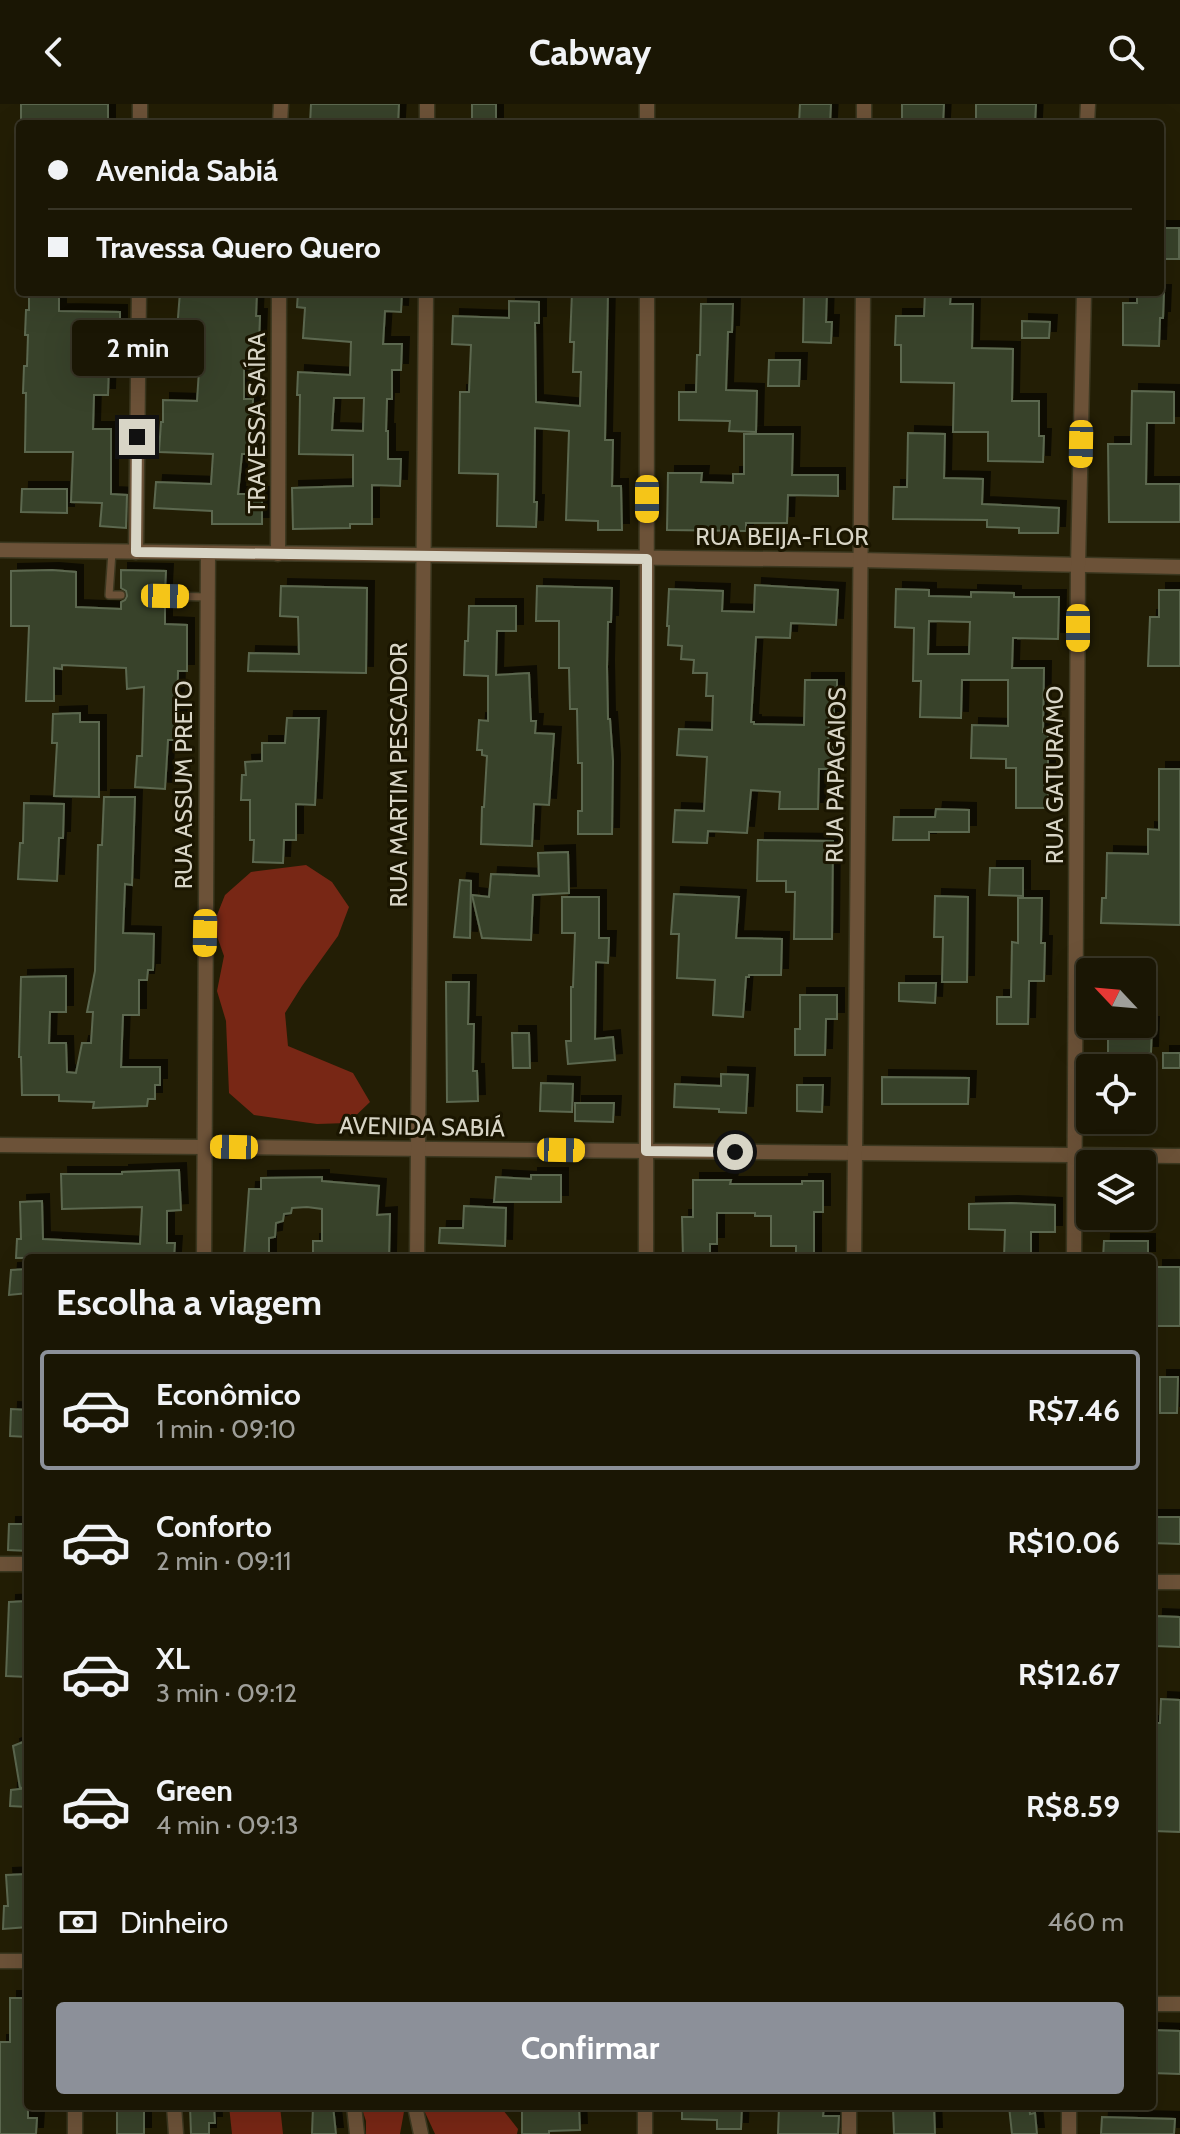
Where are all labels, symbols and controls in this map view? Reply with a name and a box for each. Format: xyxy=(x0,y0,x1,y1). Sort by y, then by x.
icon: back xyxy=(32,30,76,74)
text: Cabway xyxy=(529,30,651,74)
icon: search xyxy=(1104,30,1148,74)
text: Avenida Sabiá xyxy=(96,152,278,189)
text: Travessa Quero Quero xyxy=(96,229,381,266)
callout: 2 min xyxy=(71,321,203,377)
text: 2 min xyxy=(107,332,169,364)
street label: TRAVESSA SAÍRA xyxy=(242,332,271,514)
route end xyxy=(119,419,155,455)
car xyxy=(1069,420,1093,468)
car xyxy=(635,475,659,523)
street label: RUA BEIJA-FLOR xyxy=(695,522,869,551)
car xyxy=(141,584,189,608)
car xyxy=(1066,604,1090,652)
street label: RUA MARTIM PESCADOR xyxy=(384,642,413,907)
street label: RUA ASSUM PRETO xyxy=(169,681,198,889)
street label: RUA GATURAMO xyxy=(1040,686,1069,864)
street label: RUA PAPAGAIOS xyxy=(819,687,852,863)
car xyxy=(193,909,217,957)
north arrow xyxy=(1076,958,1156,1038)
map controls xyxy=(1076,958,1156,1230)
button: locate xyxy=(1076,1054,1156,1134)
street label: AVENIDA SABIÁ xyxy=(339,1111,505,1142)
route start xyxy=(717,1134,753,1170)
car xyxy=(210,1135,258,1159)
car xyxy=(537,1138,585,1162)
button: layers xyxy=(1076,1150,1156,1230)
text: Escolha a viagem xyxy=(56,1280,322,1324)
icon: car xyxy=(60,1374,132,1446)
text: Econômico xyxy=(156,1376,301,1413)
text: R$7.46 xyxy=(1027,1392,1120,1429)
text: 1 min · 09:10 xyxy=(156,1413,296,1445)
icon: car xyxy=(60,1506,132,1578)
text: Conforto xyxy=(156,1508,272,1545)
text: R$10.06 xyxy=(1007,1524,1120,1561)
text: 2 min · 09:11 xyxy=(156,1545,292,1577)
icon: car xyxy=(60,1638,132,1710)
text: XL xyxy=(156,1640,190,1677)
text: R$12.67 xyxy=(1018,1656,1120,1693)
text: 3 min · 09:12 xyxy=(156,1677,297,1709)
icon: car xyxy=(60,1770,132,1842)
text: Green xyxy=(156,1772,233,1809)
text: R$8.59 xyxy=(1026,1788,1120,1825)
text: 4 min · 09:13 xyxy=(156,1809,298,1841)
icon: cash xyxy=(56,1900,100,1944)
text: Dinheiro xyxy=(120,1904,228,1941)
text: 460 m xyxy=(1047,1906,1124,1938)
button: Confirmar xyxy=(56,2002,1124,2094)

